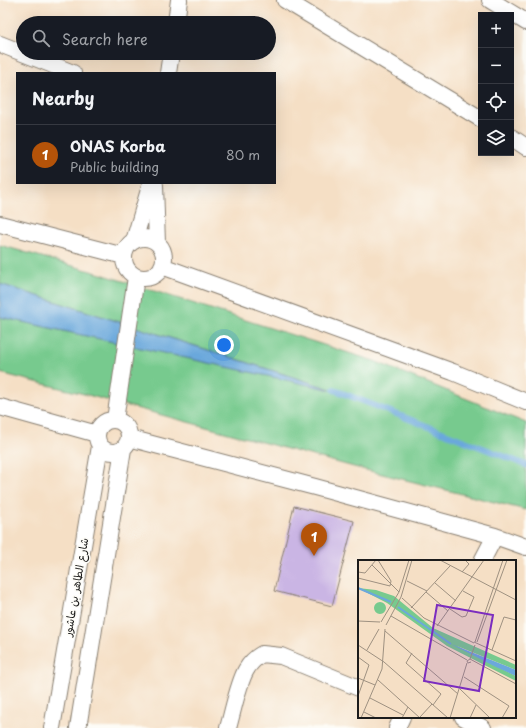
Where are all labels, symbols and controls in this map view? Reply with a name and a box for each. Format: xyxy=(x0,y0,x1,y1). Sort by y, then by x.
map controls xyxy=(478,12,514,156)
button: + xyxy=(478,12,514,48)
search box xyxy=(16,16,276,60)
icon: search xyxy=(30,27,52,49)
text: Search here xyxy=(62,27,148,50)
button: − xyxy=(478,48,514,84)
button: locate xyxy=(478,84,514,120)
text: Nearby xyxy=(32,85,94,111)
button: layers xyxy=(478,120,514,156)
text: ONAS Korba xyxy=(70,134,166,157)
text: 1 xyxy=(42,145,48,164)
text: 80 m xyxy=(226,145,260,164)
text: Public building xyxy=(70,157,159,176)
your location xyxy=(214,335,234,355)
pin: 1 xyxy=(301,523,327,556)
street label: شارع الطاهر بن عاشور xyxy=(58,536,94,639)
inset map xyxy=(358,560,516,718)

